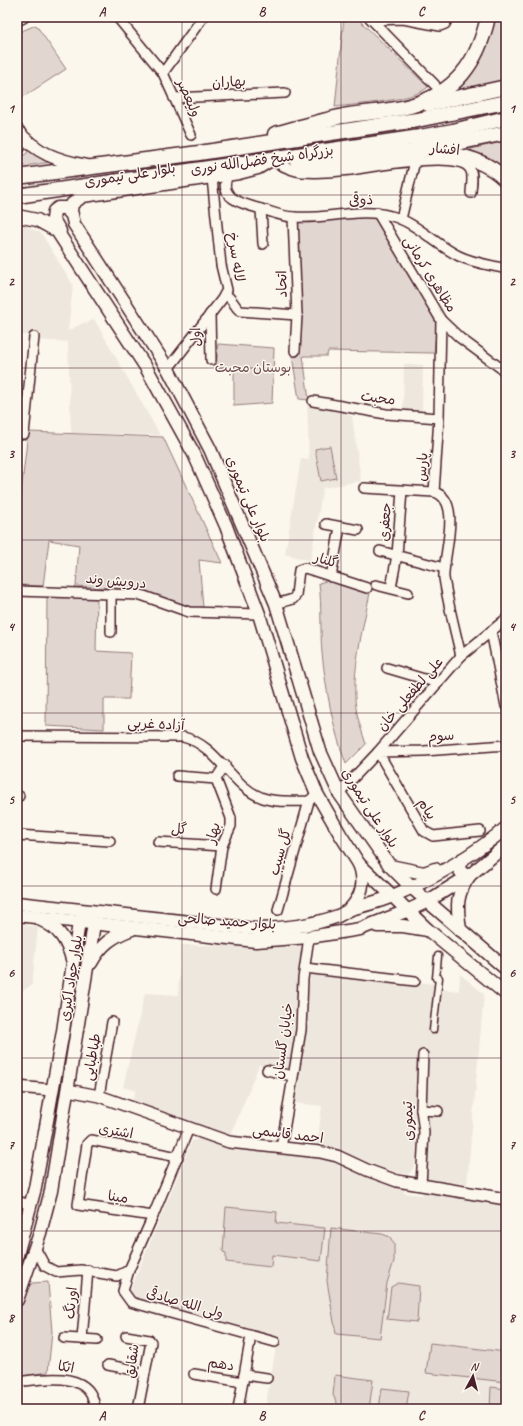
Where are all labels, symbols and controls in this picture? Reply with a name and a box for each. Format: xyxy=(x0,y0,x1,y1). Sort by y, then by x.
text: A xyxy=(99,4,107,20)
text: B xyxy=(259,4,267,20)
text: C xyxy=(418,4,426,20)
street label: بهاران xyxy=(212,73,246,91)
street label: ولیعصر xyxy=(173,76,205,119)
text: 1 xyxy=(8,101,16,117)
text: 1 xyxy=(509,101,517,117)
street label: افشار xyxy=(428,139,461,159)
street label: بزرگراه شیخ فضل‌الله نوری xyxy=(190,142,335,179)
street label: بلوار علی تیموری xyxy=(83,159,177,191)
street label: ذوقی xyxy=(349,191,373,209)
street label: لاله سرخ xyxy=(223,231,248,283)
street label: مظاهری کرمانی xyxy=(400,233,460,315)
street label: اتحاد xyxy=(273,270,291,298)
text: 2 xyxy=(8,274,15,290)
text: 2 xyxy=(509,274,516,290)
street label: اول xyxy=(187,327,205,347)
park label: بوستان محبت xyxy=(215,359,291,376)
street label: محبت xyxy=(360,387,396,409)
text: 3 xyxy=(8,446,15,462)
text: 3 xyxy=(509,446,516,462)
street label: پارس xyxy=(413,452,432,482)
street label: بلوار علی تیموری xyxy=(222,453,274,545)
street label: جعفری xyxy=(375,502,395,542)
street label: گلنار xyxy=(311,548,340,572)
street label: درویش‌ وند xyxy=(85,570,147,592)
text: 4 xyxy=(8,619,16,635)
text: 4 xyxy=(509,619,517,635)
street label: علی لطفعلی خان xyxy=(373,654,447,734)
street label: آزاده غربی xyxy=(127,714,185,734)
street label: سوم xyxy=(427,727,455,748)
street label: بلوار علی تیموری xyxy=(338,765,402,851)
text: 5 xyxy=(8,792,15,808)
text: 5 xyxy=(509,792,516,808)
street label: پیام xyxy=(412,795,440,824)
street label: گل xyxy=(170,820,188,838)
street label: بهار xyxy=(202,821,224,846)
street label: گل سیب xyxy=(265,827,295,877)
street label: بلوار حمید صالحی xyxy=(177,909,277,933)
street label: بلوار جواد اکبری xyxy=(56,934,86,1022)
text: 6 xyxy=(8,965,15,981)
text: 6 xyxy=(509,965,516,981)
street label: خیابان گلستان xyxy=(269,1002,297,1080)
street label: طباطبایی xyxy=(79,1032,105,1082)
street label: تیموری xyxy=(399,1100,417,1141)
street label: اشتری xyxy=(97,1120,135,1142)
street label: احمد قاسمی xyxy=(251,1121,325,1147)
text: 7 xyxy=(8,1137,15,1153)
text: 7 xyxy=(509,1137,516,1153)
street label: مینا xyxy=(107,1187,129,1207)
street label: ولی الله صادقی xyxy=(144,1284,226,1322)
street label: اورنگ xyxy=(61,1286,81,1320)
text: 8 xyxy=(8,1310,16,1326)
text: 8 xyxy=(509,1310,517,1326)
street label: شقایق xyxy=(121,1343,143,1379)
street label: دهم xyxy=(206,1354,235,1376)
north arrow xyxy=(453,1356,493,1396)
street label: اتکا xyxy=(56,1357,76,1377)
text: N xyxy=(470,1359,481,1374)
text: A xyxy=(99,1408,107,1424)
text: B xyxy=(259,1408,267,1424)
text: C xyxy=(418,1408,426,1424)

